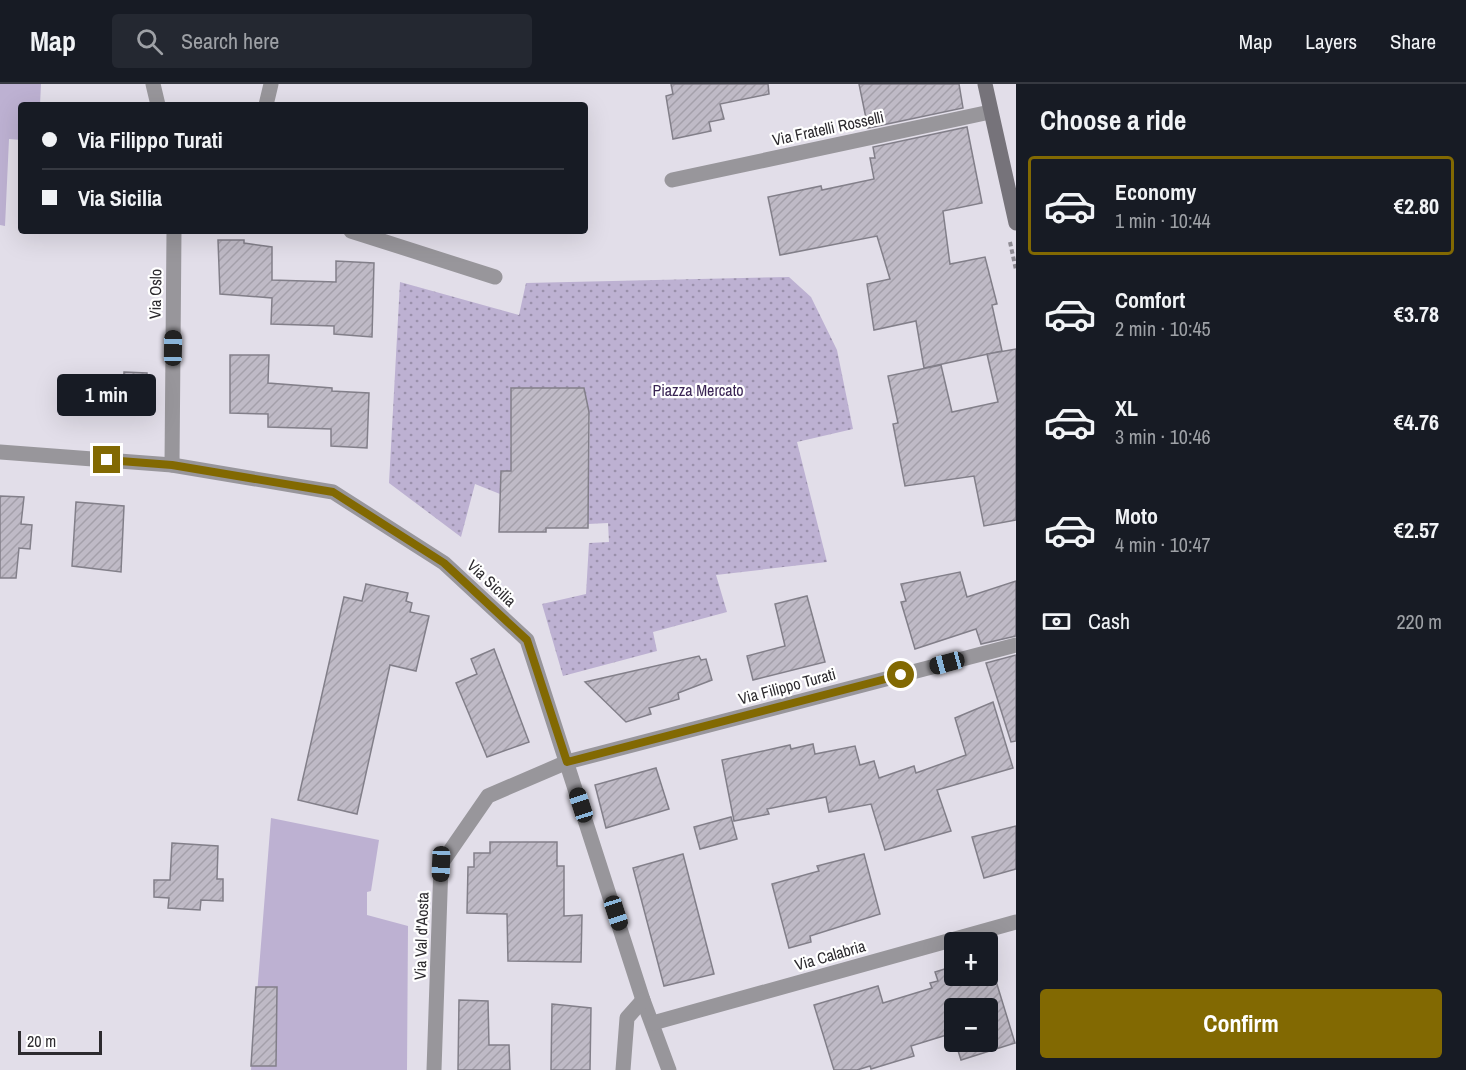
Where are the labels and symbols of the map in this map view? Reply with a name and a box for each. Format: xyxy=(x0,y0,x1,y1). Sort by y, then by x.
street label: Via Fratelli Rosselli xyxy=(770,105,886,151)
street label: Via Oslo xyxy=(144,269,166,319)
car xyxy=(164,330,182,366)
callout: 1 min xyxy=(57,373,156,415)
park label: Piazza Mercato xyxy=(652,379,744,401)
route end xyxy=(93,446,120,473)
street label: Via Sicilia xyxy=(463,555,522,612)
car xyxy=(927,650,967,676)
route start xyxy=(887,661,914,688)
street label: Via Filippo Turati xyxy=(736,662,838,710)
car xyxy=(567,785,595,825)
car xyxy=(431,846,451,882)
street label: Via Val d'Aosta xyxy=(408,891,434,980)
car xyxy=(602,893,630,933)
street label: Via Calabria xyxy=(792,934,869,976)
scale bar xyxy=(18,1028,102,1056)

